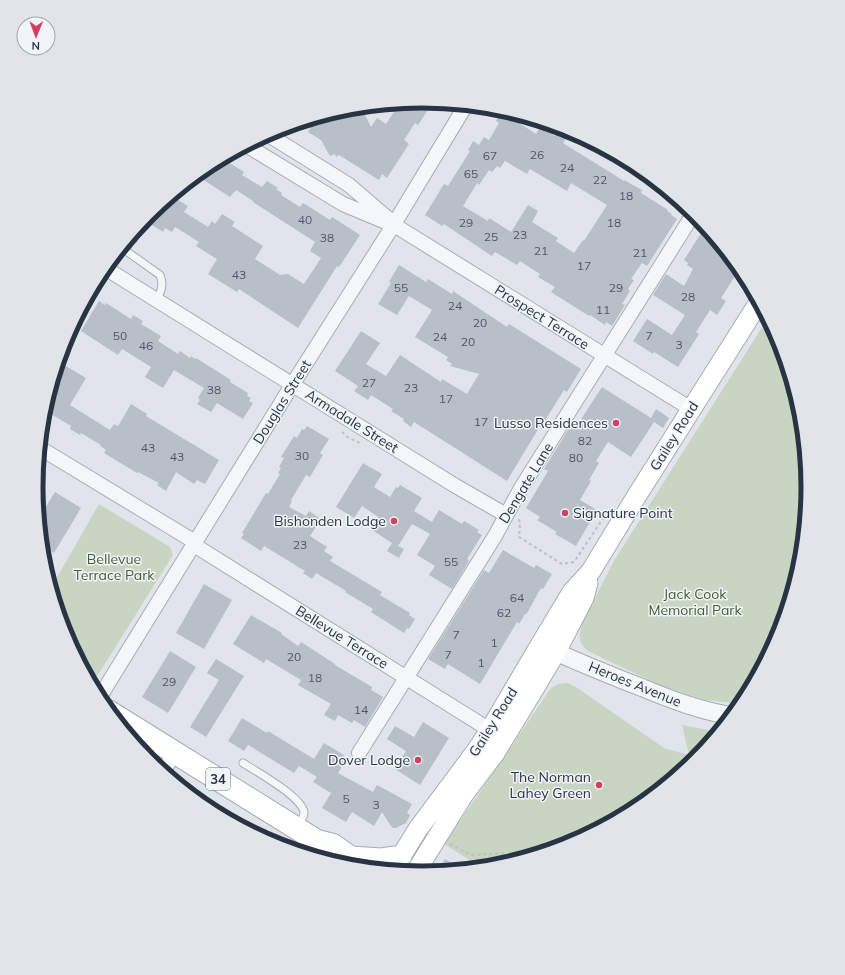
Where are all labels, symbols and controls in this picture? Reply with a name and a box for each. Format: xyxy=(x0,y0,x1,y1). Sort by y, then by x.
north arrow xyxy=(16,16,56,56)
text: N xyxy=(32,39,40,53)
house number: 26 xyxy=(530,147,544,162)
house number: 67 xyxy=(483,148,497,163)
house number: 24 xyxy=(560,160,574,175)
house number: 65 xyxy=(464,166,478,181)
house number: 22 xyxy=(593,172,607,187)
house number: 18 xyxy=(619,188,633,203)
house number: 40 xyxy=(298,212,312,227)
house number: 29 xyxy=(459,215,473,230)
house number: 18 xyxy=(607,215,621,230)
house number: 23 xyxy=(513,227,527,242)
house number: 25 xyxy=(484,229,498,244)
house number: 38 xyxy=(320,230,334,245)
house number: 21 xyxy=(534,243,548,258)
house number: 21 xyxy=(633,245,647,260)
house number: 17 xyxy=(577,258,591,273)
house number: 43 xyxy=(232,267,246,282)
house number: 55 xyxy=(394,280,408,295)
house number: 29 xyxy=(609,280,623,295)
street label: Prospect Terrace xyxy=(491,281,593,353)
house number: 28 xyxy=(681,289,695,304)
house number: 24 xyxy=(448,298,462,313)
house number: 11 xyxy=(596,302,610,317)
house number: 20 xyxy=(473,315,487,330)
house number: 50 xyxy=(113,328,127,343)
house number: 7 xyxy=(645,328,653,343)
house number: 24 xyxy=(433,329,447,344)
house number: 20 xyxy=(461,334,475,349)
house number: 3 xyxy=(675,337,683,352)
house number: 46 xyxy=(139,338,153,353)
street label: Douglas Street xyxy=(249,356,315,447)
house number: 27 xyxy=(362,375,376,390)
house number: 23 xyxy=(404,380,418,395)
house number: 38 xyxy=(207,382,221,397)
street label: Armadale Street xyxy=(302,385,402,457)
house number: 17 xyxy=(439,391,453,406)
street label: Gailey Road xyxy=(646,398,702,474)
house number: 17 xyxy=(474,414,488,429)
place label: Lusso Residences xyxy=(494,414,608,432)
marker: Lusso Residences xyxy=(611,418,621,428)
house number: 82 xyxy=(578,433,592,448)
street label: Dengate Lane xyxy=(495,439,557,527)
house number: 43 xyxy=(141,440,155,455)
house number: 30 xyxy=(295,448,309,463)
house number: 43 xyxy=(170,449,184,464)
house number: 80 xyxy=(569,450,583,465)
place label: Signature Point xyxy=(573,504,673,522)
marker: Signature Point xyxy=(560,508,570,518)
place label: Bishonden Lodge xyxy=(274,512,386,530)
marker: Bishonden Lodge xyxy=(389,516,399,526)
house number: 23 xyxy=(293,537,307,552)
park label: Bellevue Terrace Park xyxy=(73,550,155,584)
house number: 55 xyxy=(444,554,458,569)
park label: Jack Cook Memorial Park xyxy=(648,585,742,619)
house number: 64 xyxy=(510,590,524,605)
street label: Bellevue Terrace xyxy=(292,601,392,673)
house number: 62 xyxy=(497,605,511,620)
house number: 7 xyxy=(452,627,460,642)
house number: 1 xyxy=(490,635,498,650)
house number: 7 xyxy=(444,647,452,662)
house number: 20 xyxy=(287,649,301,664)
house number: 1 xyxy=(477,655,485,670)
street label: Heroes Avenue xyxy=(586,657,684,711)
house number: 18 xyxy=(308,670,322,685)
house number: 29 xyxy=(162,674,176,689)
street label: Gailey Road xyxy=(465,684,521,760)
house number: 14 xyxy=(354,702,368,717)
place label: Dover Lodge xyxy=(328,751,410,769)
marker: Dover Lodge xyxy=(413,755,423,765)
road number: 34 xyxy=(206,768,230,790)
place label: The Norman Lahey Green xyxy=(509,768,591,802)
marker: The Norman Lahey Green xyxy=(594,780,604,790)
house number: 5 xyxy=(342,791,350,806)
house number: 3 xyxy=(372,797,380,812)

